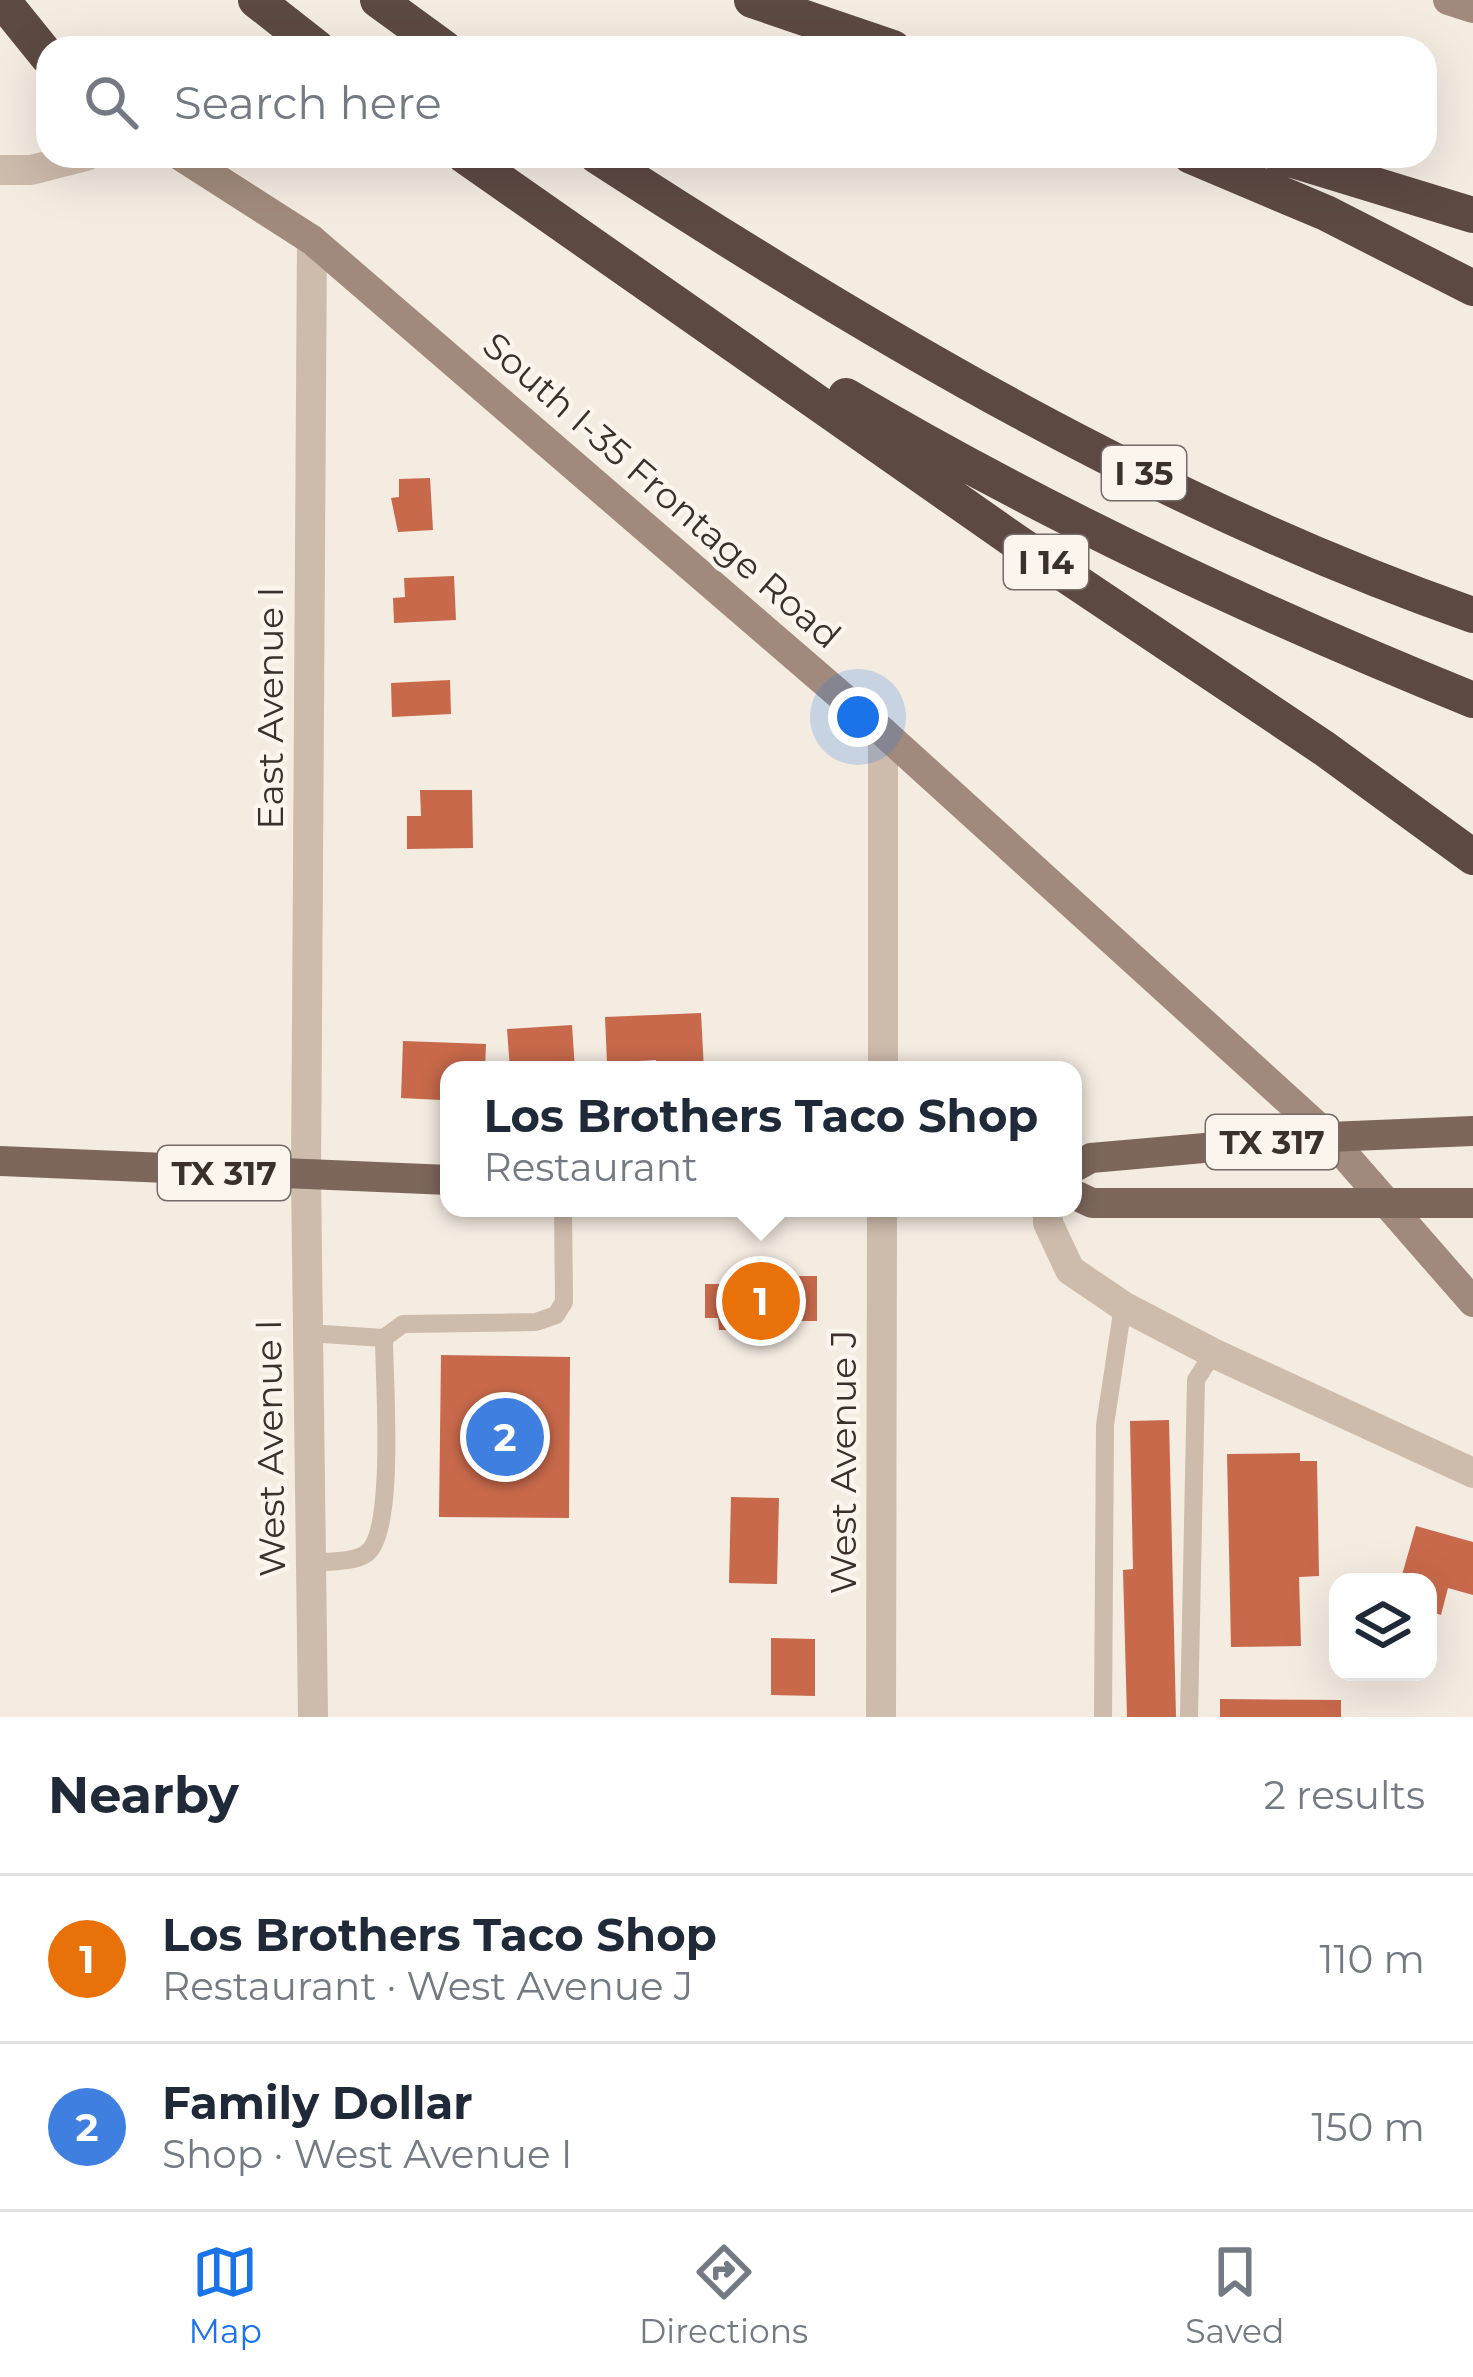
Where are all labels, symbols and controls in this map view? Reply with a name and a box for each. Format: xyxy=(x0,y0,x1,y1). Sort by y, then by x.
search box xyxy=(36,36,1437,168)
icon: search xyxy=(78,69,144,135)
text: Search here xyxy=(174,75,442,130)
street label: South I-35 Frontage Road xyxy=(474,323,850,657)
road number: I 35 xyxy=(1102,446,1186,500)
road number: I 14 xyxy=(1004,535,1088,589)
street label: East Avenue I xyxy=(248,587,292,829)
your location xyxy=(828,687,888,747)
popup xyxy=(440,1061,1082,1217)
text: Los Brothers Taco Shop xyxy=(484,1088,1038,1143)
road number: TX 317 xyxy=(1206,1115,1338,1169)
text: Restaurant xyxy=(484,1143,698,1191)
road number: TX 317 xyxy=(158,1146,290,1200)
pin: 1 xyxy=(722,1256,800,1346)
street label: West Avenue I xyxy=(246,1319,294,1577)
street label: West Avenue J xyxy=(821,1330,865,1594)
pin: 2 xyxy=(466,1392,544,1482)
map controls xyxy=(1329,1573,1437,1681)
button: layers xyxy=(1329,1573,1437,1681)
text: Nearby xyxy=(48,1764,239,1826)
text: 2 results xyxy=(1264,1771,1425,1819)
text: Los Brothers Taco Shop xyxy=(162,1907,717,1962)
text: 1 xyxy=(79,1935,95,1983)
text: 110 m xyxy=(1319,1935,1425,1983)
text: Restaurant · West Avenue J xyxy=(162,1962,693,2010)
text: Family Dollar xyxy=(162,2075,473,2130)
text: 2 xyxy=(75,2103,99,2151)
text: 150 m xyxy=(1311,2103,1425,2151)
text: Shop · West Avenue I xyxy=(162,2130,573,2178)
tab: Map xyxy=(189,2239,262,2351)
tab: Directions xyxy=(639,2239,808,2351)
tab: Saved xyxy=(1185,2239,1284,2351)

